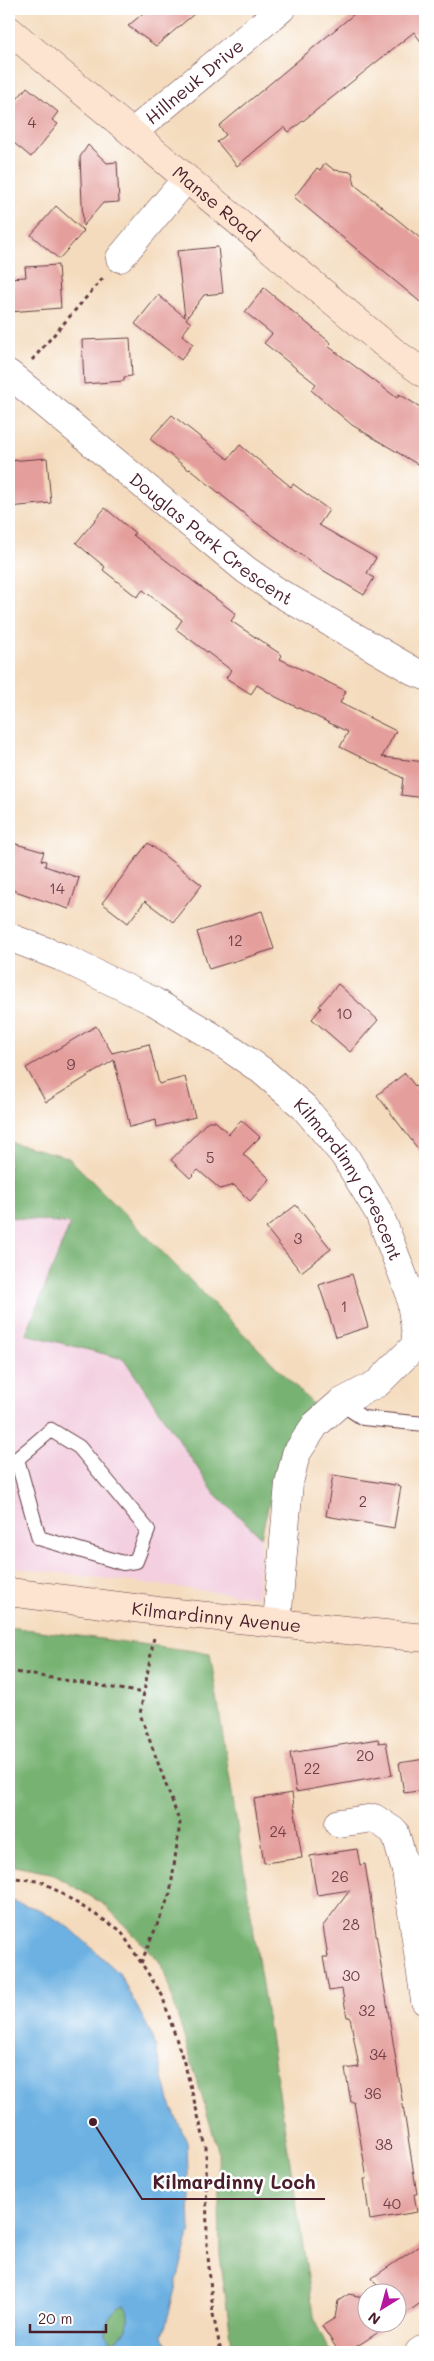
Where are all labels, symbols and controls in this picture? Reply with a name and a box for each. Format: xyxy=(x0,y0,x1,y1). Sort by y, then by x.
street label: Hillneuk Drive xyxy=(140,33,249,129)
house number: 4 xyxy=(28,112,37,132)
street label: Manse Road xyxy=(168,160,265,246)
street label: Douglas Park Crescent xyxy=(125,467,297,610)
house number: 14 xyxy=(49,878,65,898)
house number: 12 xyxy=(227,930,243,950)
house number: 10 xyxy=(336,1003,352,1023)
house number: 9 xyxy=(67,1054,76,1074)
street label: Kilmardinny Crescent xyxy=(289,1092,408,1264)
house number: 5 xyxy=(206,1147,214,1167)
house number: 3 xyxy=(294,1228,303,1248)
house number: 1 xyxy=(341,1296,347,1316)
house number: 2 xyxy=(359,1491,367,1511)
street label: Kilmardinny Avenue xyxy=(130,1596,302,1637)
house number: 20 xyxy=(356,1745,374,1765)
house number: 22 xyxy=(304,1758,320,1778)
house number: 24 xyxy=(269,1821,287,1841)
house number: 26 xyxy=(331,1866,349,1886)
house number: 28 xyxy=(342,1914,360,1934)
house number: 30 xyxy=(342,1965,360,1985)
house number: 32 xyxy=(358,2000,376,2020)
house number: 34 xyxy=(369,2044,387,2064)
house number: 36 xyxy=(364,2083,382,2103)
house number: 38 xyxy=(375,2134,393,2154)
callout: Kilmardinny Loch xyxy=(142,2165,325,2199)
text: Kilmardinny Loch xyxy=(152,2169,316,2194)
house number: 40 xyxy=(383,2193,401,2213)
north arrow xyxy=(356,2284,406,2334)
scale bar xyxy=(30,2301,106,2333)
text: 20 m xyxy=(38,2308,72,2328)
text: N xyxy=(364,2308,384,2330)

